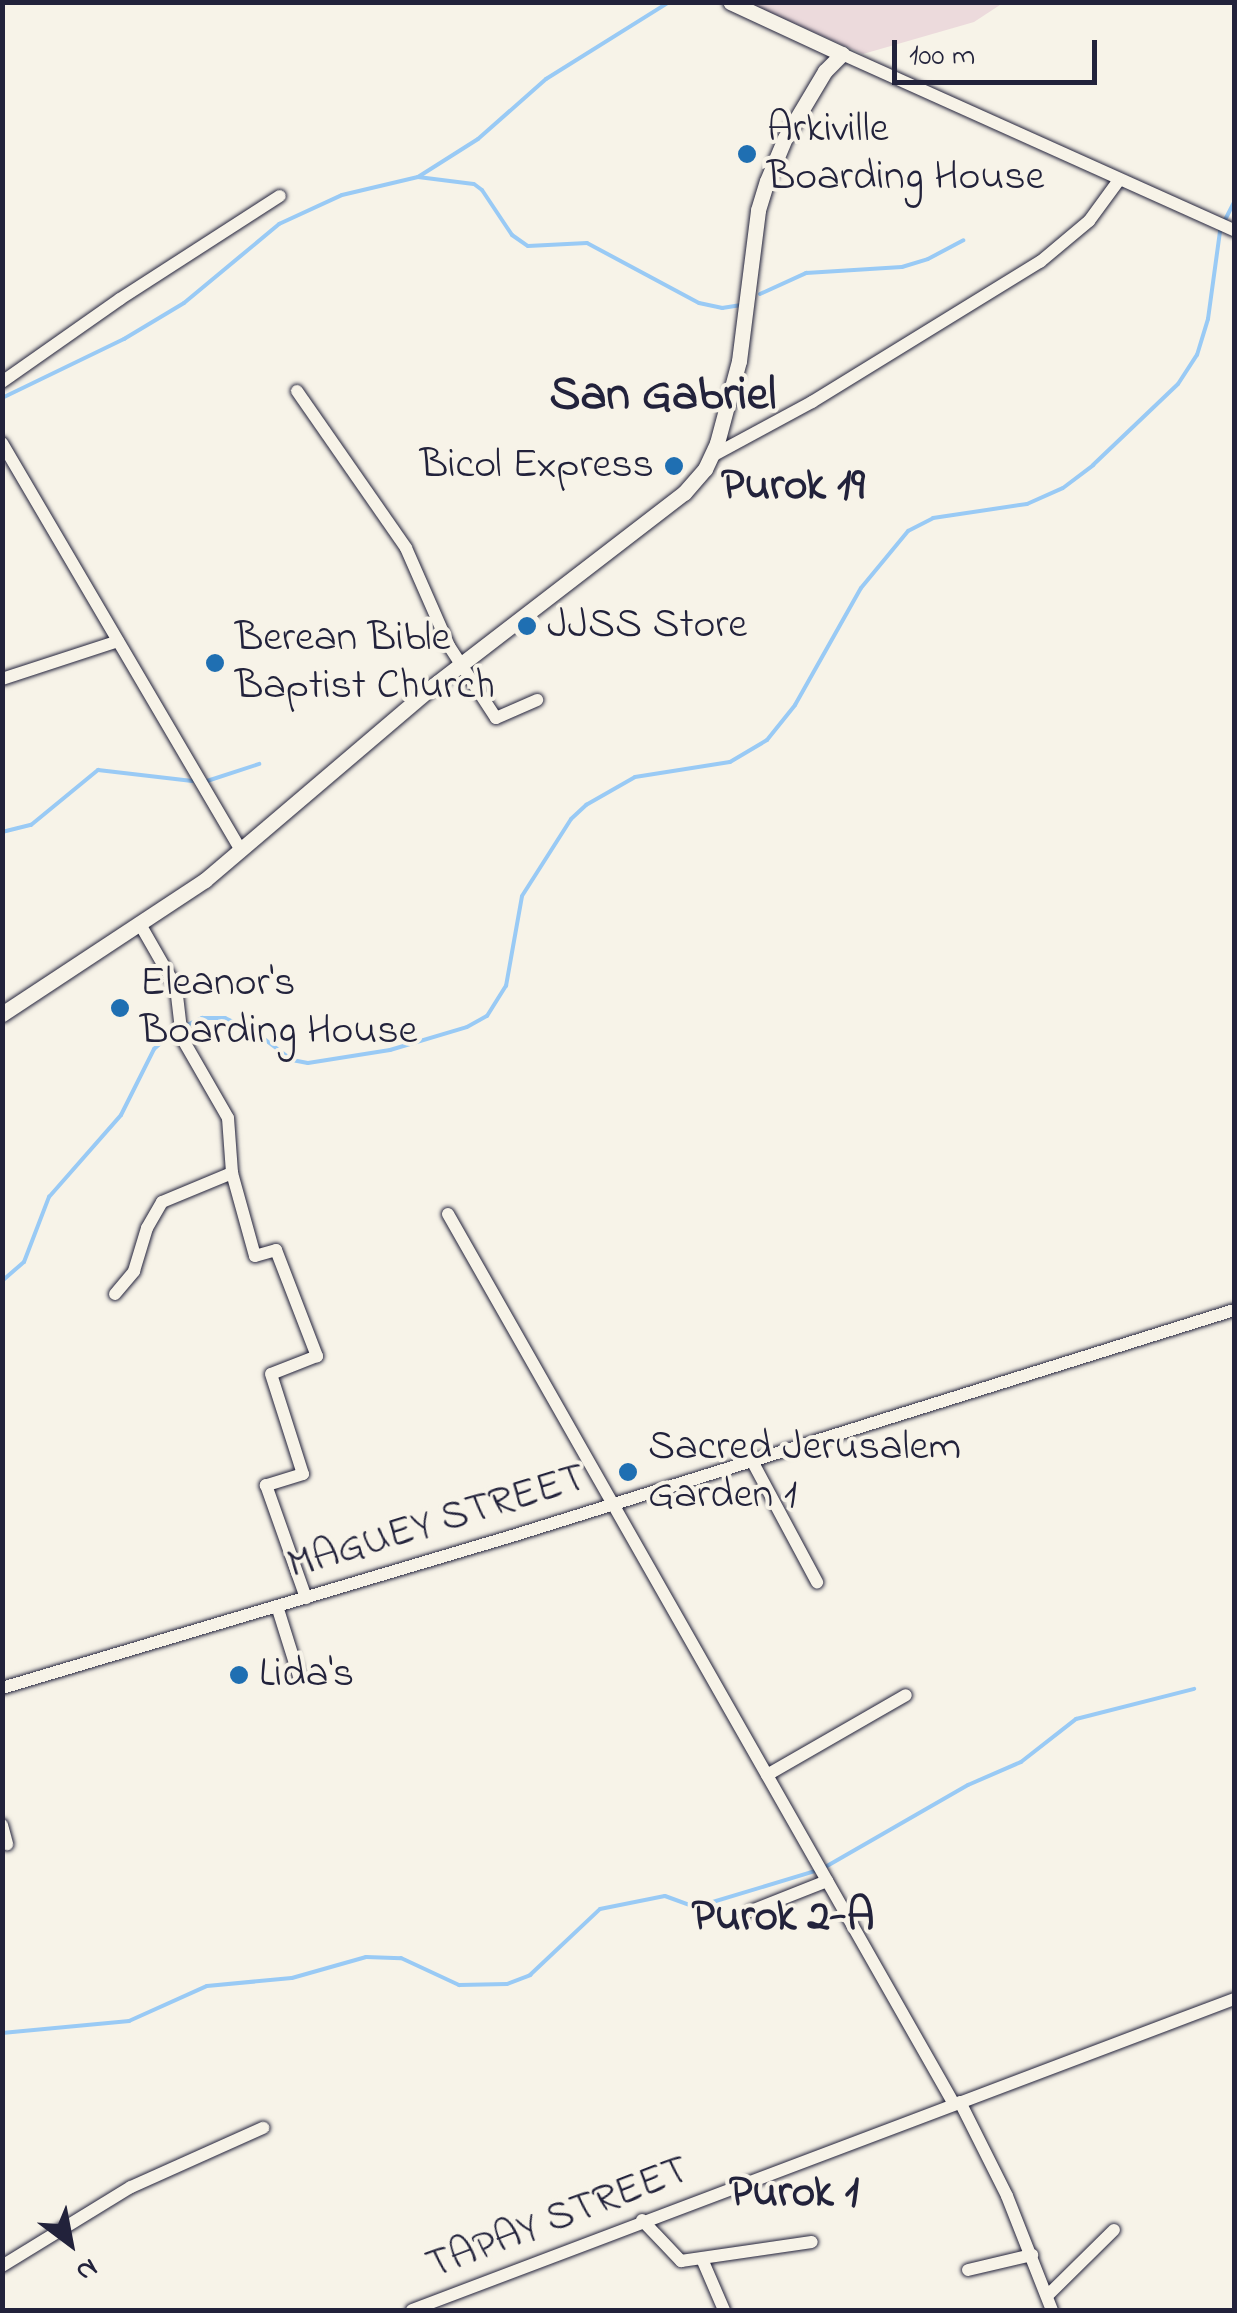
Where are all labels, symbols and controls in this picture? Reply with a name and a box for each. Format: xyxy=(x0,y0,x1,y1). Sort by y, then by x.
scale bar xyxy=(897,20,1102,82)
text: 100 m xyxy=(909,35,975,79)
place label: Arkiville Boarding House xyxy=(767,105,1044,204)
marker: Arkiville Boarding House xyxy=(736,143,758,165)
district label: San Gabriel xyxy=(550,368,776,426)
place label: Bicol Express xyxy=(420,441,654,491)
marker: Bicol Express xyxy=(663,455,685,477)
district label: Purok 19 xyxy=(721,461,865,515)
place label: JJSS Store xyxy=(547,601,747,651)
place label: Berean Bible Baptist Church xyxy=(235,614,495,712)
marker: JJSS Store xyxy=(516,615,538,637)
marker: Berean Bible Baptist Church xyxy=(204,652,226,674)
place label: Eleanor's Boarding House xyxy=(140,959,417,1058)
marker: Eleanor's Boarding House xyxy=(109,997,131,1019)
place label: Sacred Jerusalem Garden 1 xyxy=(648,1423,961,1522)
street label: MAGUEY STREET xyxy=(282,1454,592,1592)
marker: Sacred Jerusalem Garden 1 xyxy=(617,1461,639,1483)
place label: Lida's xyxy=(259,1650,354,1700)
marker: Lida's xyxy=(228,1664,250,1686)
district label: Purok 2-A xyxy=(692,1892,874,1946)
street label: TAPAY STREET xyxy=(420,2146,696,2292)
district label: Purok 1 xyxy=(729,2168,859,2222)
north arrow xyxy=(20,2193,120,2293)
text: N xyxy=(67,2246,105,2291)

